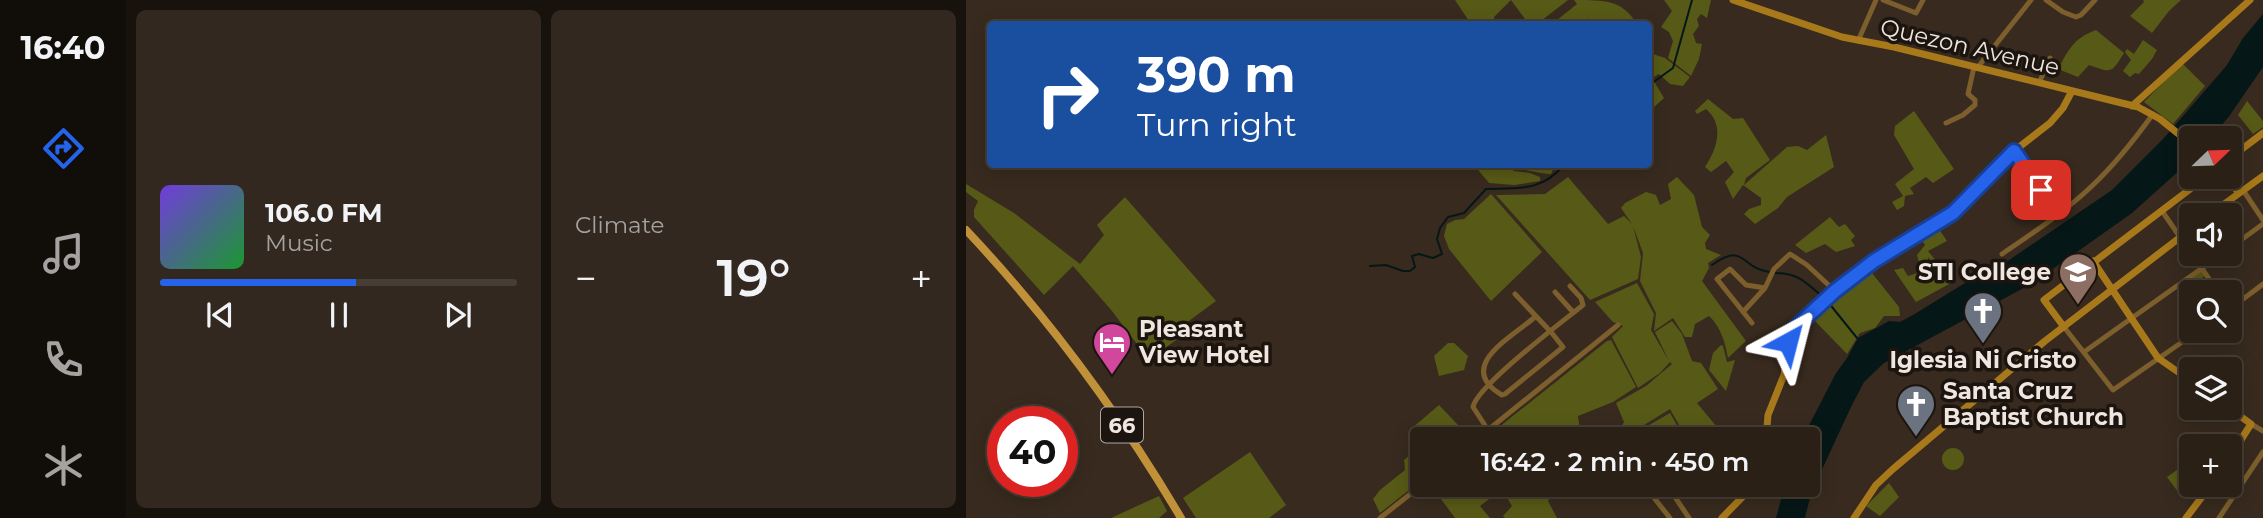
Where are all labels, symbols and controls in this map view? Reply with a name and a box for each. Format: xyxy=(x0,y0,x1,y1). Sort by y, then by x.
street label: Quezon Avenue xyxy=(1878,13,2062,81)
text: 16:40 xyxy=(20,28,106,67)
text: 390 m xyxy=(1137,45,1296,104)
icon: right xyxy=(1022,49,1113,140)
text: Turn right xyxy=(1137,105,1297,144)
icon: directions xyxy=(39,124,88,173)
north arrow xyxy=(2179,126,2242,189)
map controls xyxy=(2179,126,2242,497)
pin xyxy=(2011,160,2071,220)
icon: arrive xyxy=(2022,171,2060,209)
text: 106.0 FM xyxy=(265,197,383,229)
button: sound xyxy=(2179,203,2242,266)
text: Climate xyxy=(575,211,664,239)
icon: music xyxy=(39,229,88,278)
text: Music xyxy=(265,229,333,257)
text: 19° xyxy=(716,246,791,309)
school or university icon: STI College xyxy=(2057,251,2099,306)
text: − xyxy=(575,255,597,302)
text: + xyxy=(910,255,932,302)
place label: STI College xyxy=(1918,258,2051,286)
button: search xyxy=(2179,280,2242,343)
church icon: Iglesia Ni Cristo xyxy=(1962,290,2004,345)
icon: previous xyxy=(201,296,239,334)
icon: pause xyxy=(320,296,358,334)
icon: next xyxy=(439,296,477,334)
position arrow xyxy=(1751,305,1825,379)
place label: Pleasant View Hotel xyxy=(1138,315,1270,369)
hotel icon: Pleasant View Hotel xyxy=(1091,321,1133,376)
icon: phone xyxy=(39,335,88,384)
place label: Iglesia Ni Cristo xyxy=(1889,346,2077,374)
button: layers xyxy=(2179,357,2242,420)
place label: Santa Cruz Baptist Church xyxy=(1943,377,2124,431)
church icon: Santa Cruz Baptist Church xyxy=(1895,383,1937,438)
speed limit sign: 40 xyxy=(987,406,1078,497)
road number: 66 xyxy=(1101,408,1143,442)
button: + xyxy=(2179,434,2242,497)
icon: climate xyxy=(39,441,88,490)
text: 16:42 · 2 min · 450 m xyxy=(1481,446,1749,478)

